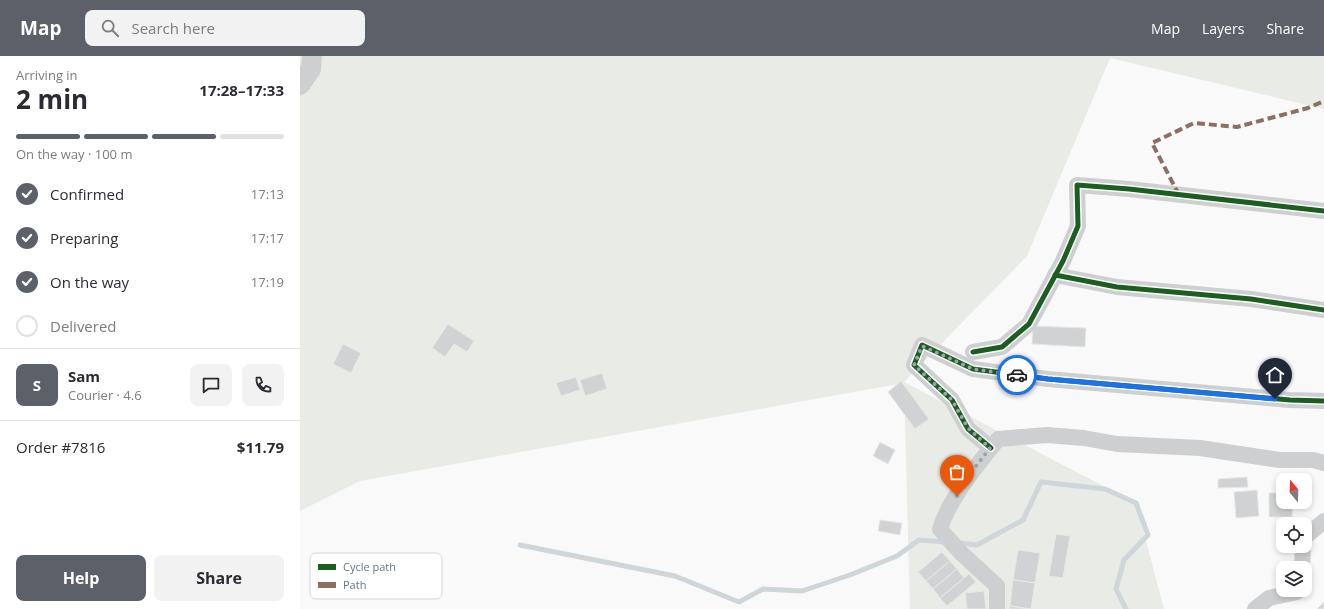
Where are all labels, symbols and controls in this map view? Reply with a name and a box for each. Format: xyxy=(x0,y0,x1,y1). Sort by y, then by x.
search box xyxy=(85,10,365,46)
text: Map xyxy=(20,15,61,41)
icon: search xyxy=(99,17,121,39)
text: Search here xyxy=(131,18,215,38)
text: Map xyxy=(1151,19,1180,38)
text: Layers xyxy=(1202,19,1244,38)
text: Share xyxy=(1266,19,1304,38)
text: Arriving in xyxy=(16,66,78,84)
text: 17:28–17:33 xyxy=(199,80,284,100)
text: 2 min xyxy=(16,81,88,117)
text: On the way · 100 m xyxy=(16,145,132,163)
icon: check xyxy=(16,183,38,205)
text: Confirmed xyxy=(50,184,124,204)
text: 17:13 xyxy=(251,185,284,203)
icon: check xyxy=(16,227,38,249)
text: Preparing xyxy=(50,228,118,248)
text: 17:17 xyxy=(251,229,284,247)
icon: check xyxy=(16,271,38,293)
text: On the way xyxy=(50,272,129,292)
text: 17:19 xyxy=(251,273,284,291)
text: Delivered xyxy=(50,316,117,336)
courier xyxy=(997,355,1037,395)
pin xyxy=(1258,358,1292,399)
button: chat xyxy=(190,364,232,406)
button: phone xyxy=(242,364,284,406)
icon: car xyxy=(1006,364,1028,386)
icon: home xyxy=(1264,364,1286,386)
text: Sam xyxy=(68,366,100,386)
text: S xyxy=(33,375,41,395)
text: Courier · 4.6 xyxy=(68,386,142,404)
text: Order #7816 xyxy=(16,437,105,457)
text: $11.79 xyxy=(237,437,284,457)
pin xyxy=(940,455,974,496)
icon: bag xyxy=(946,461,968,483)
north arrow xyxy=(1276,473,1312,509)
map controls xyxy=(1276,473,1312,597)
button: locate xyxy=(1276,517,1312,553)
legend xyxy=(310,553,442,599)
button: Help xyxy=(16,555,146,601)
button: Share xyxy=(154,555,284,601)
text: Cycle path xyxy=(343,559,396,574)
button: layers xyxy=(1276,561,1312,597)
text: Path xyxy=(343,577,366,592)

